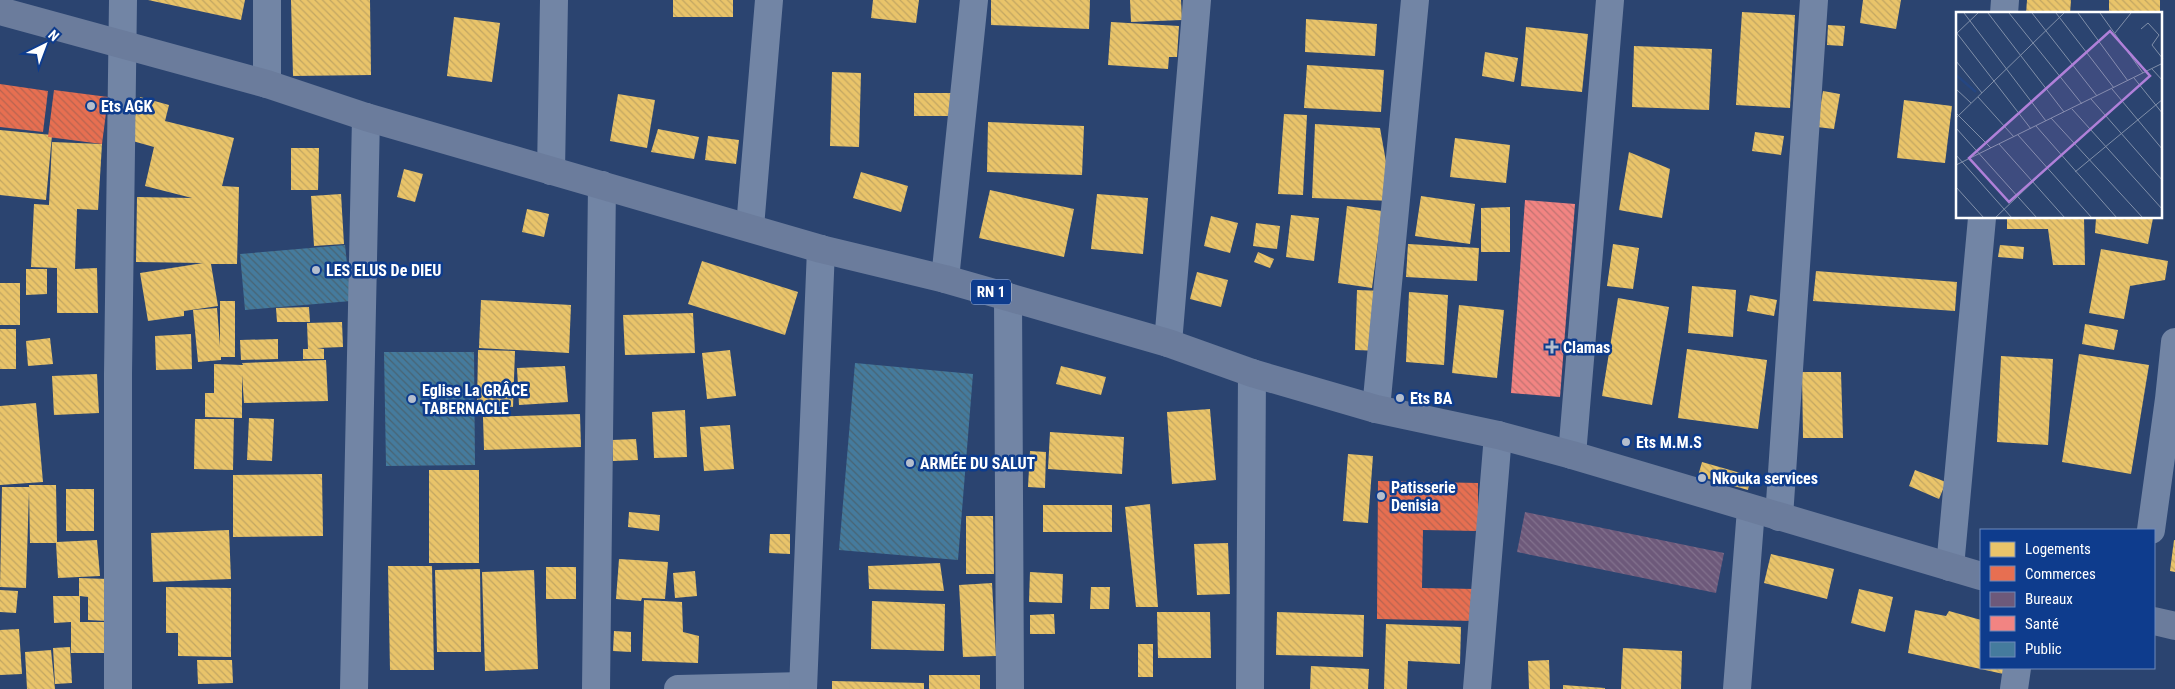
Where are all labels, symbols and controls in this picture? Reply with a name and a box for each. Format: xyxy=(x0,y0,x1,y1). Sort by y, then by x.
inset map xyxy=(1956,12,2162,219)
north arrow xyxy=(20,20,70,70)
text: N xyxy=(45,27,62,44)
place label: Ets AGK xyxy=(101,97,152,116)
marker: Ets AGK xyxy=(85,100,97,112)
place label: LES ELUS De DIEU xyxy=(326,261,441,280)
marker: LES ELUS De DIEU xyxy=(310,264,322,276)
road number: RN 1 xyxy=(971,280,1011,304)
place label: Clamas xyxy=(1563,338,1610,357)
marker: Clamas xyxy=(1545,340,1559,354)
place label: Eglise La GRÂCE TABERNACLE xyxy=(422,381,528,418)
place label: Ets BA xyxy=(1410,389,1453,408)
marker: Ets BA xyxy=(1394,392,1406,404)
marker: Eglise La GRÂCE TABERNACLE xyxy=(406,393,418,405)
place label: Ets M.M.S xyxy=(1636,433,1702,452)
marker: Ets M.M.S xyxy=(1620,436,1632,448)
place label: ARMÉE DU SALUT xyxy=(920,454,1036,473)
marker: ARMÉE DU SALUT xyxy=(904,457,916,469)
place label: Nkouka services xyxy=(1712,469,1818,488)
marker: Nkouka services xyxy=(1696,472,1708,484)
place label: Patisserie Denisia xyxy=(1391,478,1456,515)
marker: Patisserie Denisia xyxy=(1375,490,1387,502)
legend xyxy=(1980,529,2155,669)
text: Logements xyxy=(2025,540,2091,558)
text: Commerces xyxy=(2025,565,2096,583)
text: Bureaux xyxy=(2025,590,2073,608)
text: Santé xyxy=(2025,615,2059,633)
text: Public xyxy=(2025,640,2062,658)

